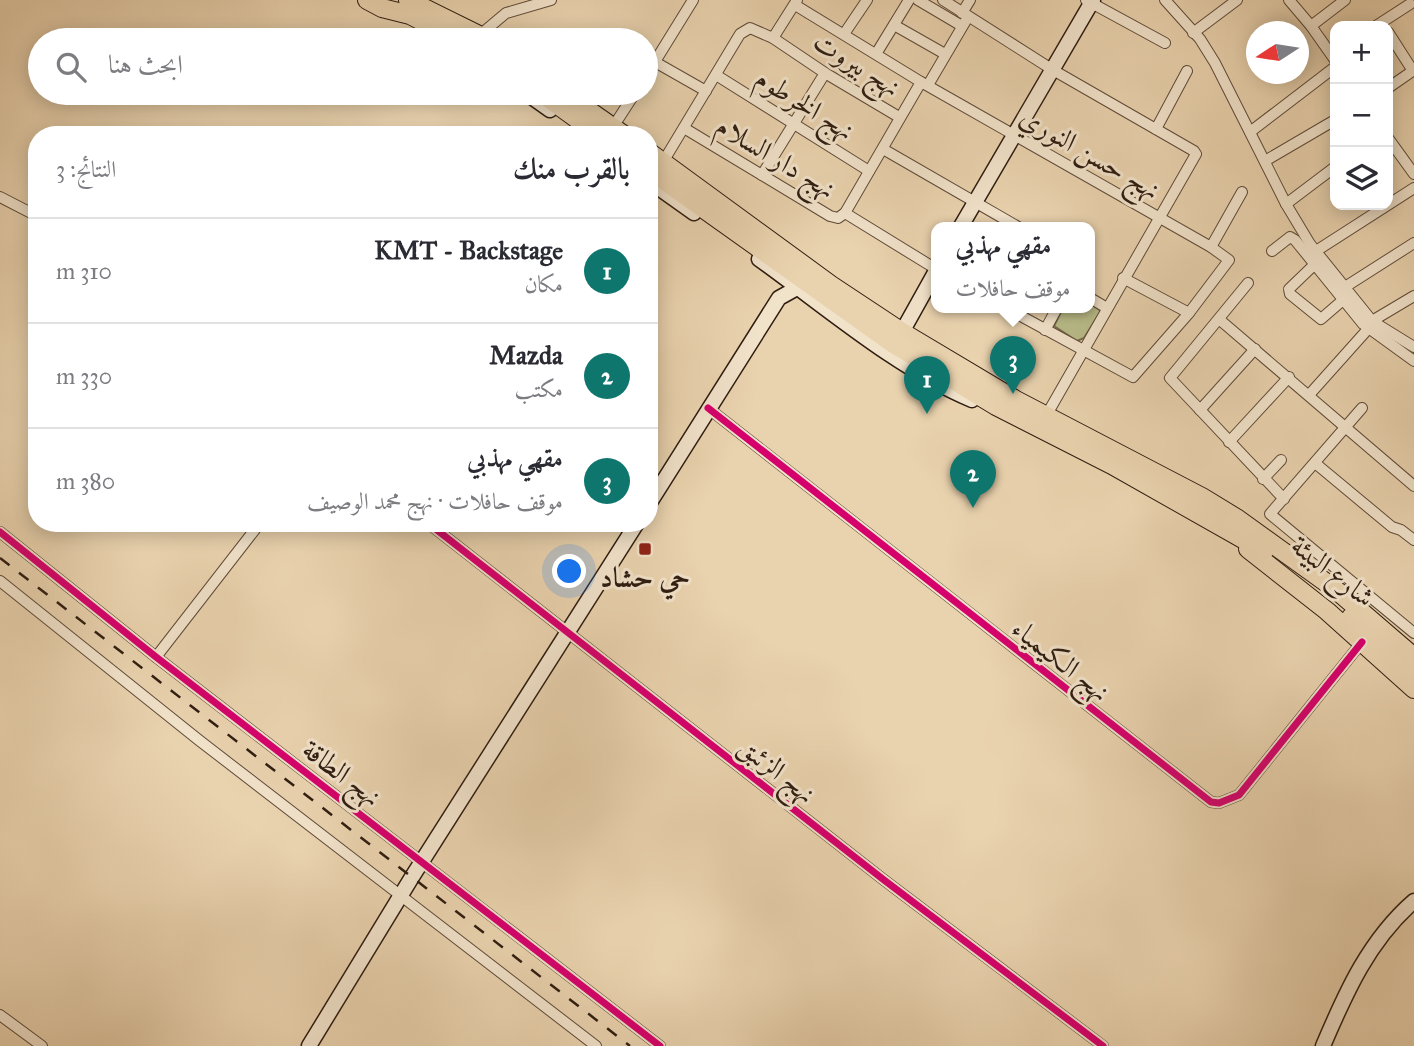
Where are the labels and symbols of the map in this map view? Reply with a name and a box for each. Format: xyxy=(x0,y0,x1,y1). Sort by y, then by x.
north arrow xyxy=(1246,21,1309,84)
street label: نهج بيروت xyxy=(803,24,907,110)
street label: نهج الخرطوم xyxy=(745,60,861,154)
street label: نهج حسن النوري xyxy=(1010,99,1166,213)
street label: نهج دار السلام xyxy=(706,108,842,212)
pin: 3 xyxy=(990,336,1036,394)
pin: 1 xyxy=(904,356,950,414)
pin: 2 xyxy=(950,450,996,508)
street label: شارع البيئة xyxy=(1280,527,1382,619)
marker: حي حشاد xyxy=(637,541,653,557)
your location xyxy=(552,554,586,588)
place label: حي حشاد xyxy=(600,560,690,600)
street label: نهج الكيمياء xyxy=(1001,611,1117,715)
street label: نهج الزئبق xyxy=(727,729,823,817)
street label: نهج الطاقة xyxy=(291,732,389,820)

